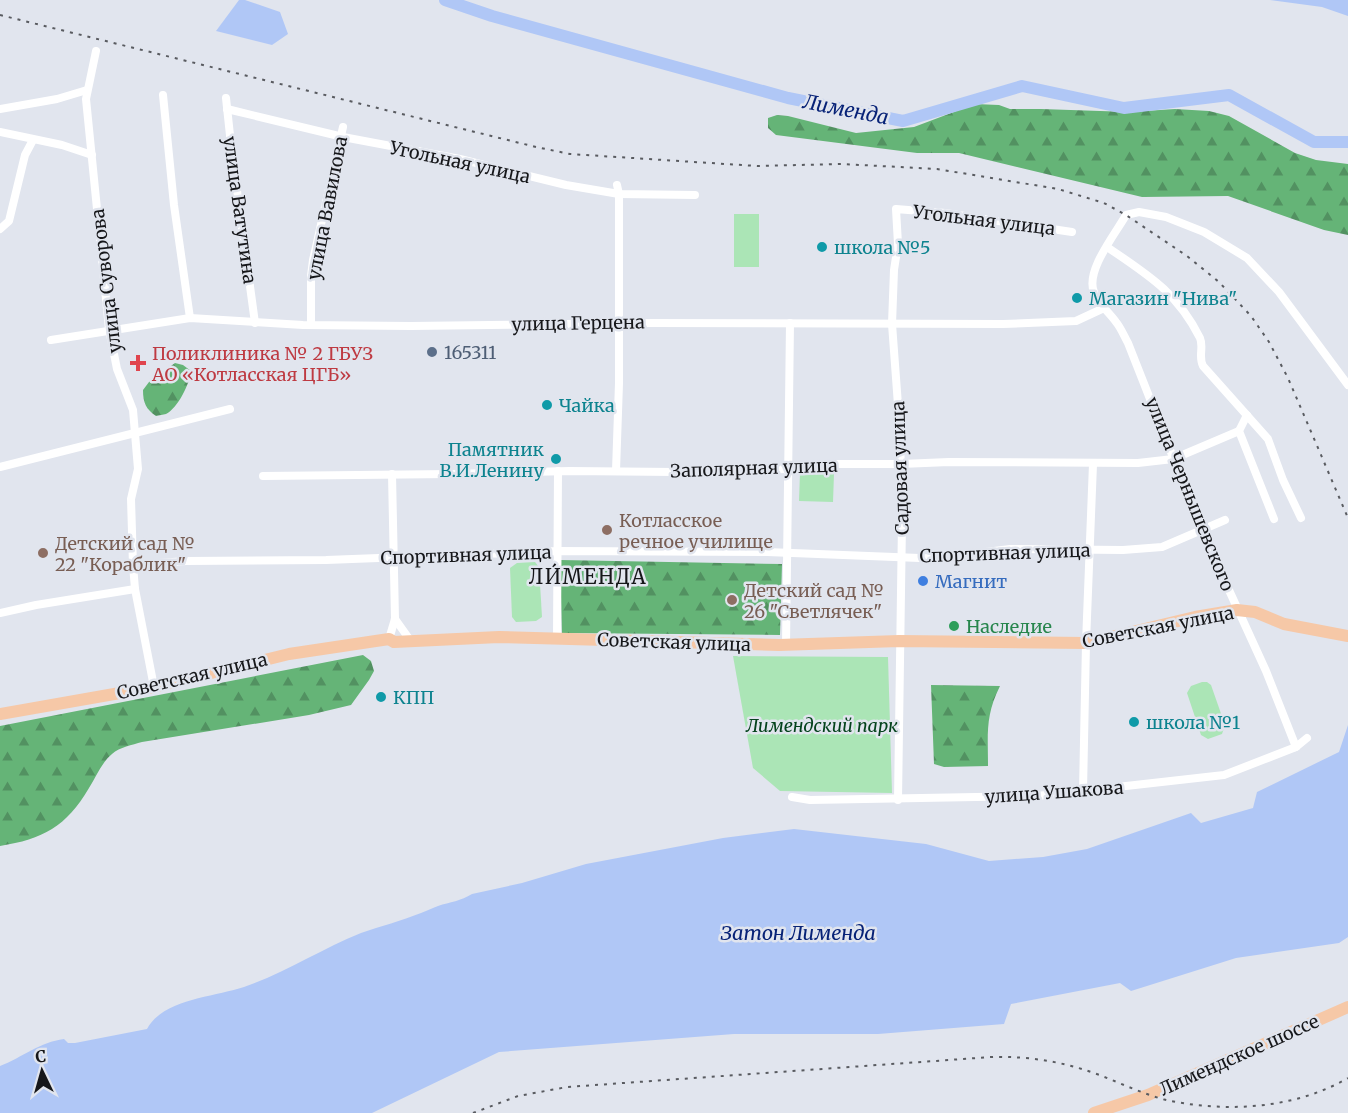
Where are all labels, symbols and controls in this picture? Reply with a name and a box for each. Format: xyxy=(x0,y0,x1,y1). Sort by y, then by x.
water label: Лименда xyxy=(800,88,891,130)
street label: улица Вавилова xyxy=(302,134,352,282)
street label: улица Ватутина xyxy=(218,135,262,286)
street label: Угольная улица xyxy=(387,136,533,188)
street label: Угольная улица xyxy=(911,200,1057,240)
street label: улица Суворова xyxy=(86,207,126,354)
place label: школа №5 xyxy=(834,236,930,259)
marker: школа №5 xyxy=(815,240,829,254)
place label: Магазин "Нива" xyxy=(1089,287,1237,310)
marker: Магазин "Нива" xyxy=(1070,291,1084,305)
street label: улица Герцена xyxy=(511,310,645,336)
place label: 165311 xyxy=(444,341,497,364)
place label: Поликлиника № 2 ГБУЗ АО «Котласская ЦГБ» xyxy=(151,342,373,386)
marker: 165311 xyxy=(425,345,439,359)
marker: Поликлиника № 2 ГБУЗ АО «Котласская ЦГБ» xyxy=(129,354,147,372)
place label: Чайка xyxy=(559,394,615,417)
street label: улица Чернышевского xyxy=(1141,394,1239,594)
marker: Чайка xyxy=(540,398,554,412)
street label: Садовая улица xyxy=(886,400,914,535)
place label: Памятник В.И.Ленину xyxy=(439,438,545,482)
marker: Памятник В.И.Ленину xyxy=(549,452,563,466)
street label: Заполярная улица xyxy=(670,454,838,482)
place label: Котласское речное училище xyxy=(619,509,773,553)
marker: Котласское речное училище xyxy=(600,523,614,537)
place label: Детский сад № 22 "Кораблик" xyxy=(55,532,196,576)
street label: Спортивная улица xyxy=(919,539,1091,567)
street label: Спортивная улица xyxy=(380,541,552,569)
marker: Детский сад № 22 "Кораблик" xyxy=(36,546,50,560)
district label: ЛИ́МЕНДА xyxy=(529,563,647,589)
place label: Магнит xyxy=(935,570,1007,593)
marker: Магнит xyxy=(916,574,930,588)
place label: Детский сад № 26 "Светлячек" xyxy=(744,579,885,623)
marker: Детский сад № 26 "Светлячек" xyxy=(725,593,739,607)
street label: Советская улица xyxy=(1080,601,1236,653)
place label: Наследие xyxy=(966,615,1052,638)
marker: Наследие xyxy=(947,619,961,633)
street label: Советская улица xyxy=(597,628,752,656)
street label: Советская улица xyxy=(115,647,270,704)
place label: КПП xyxy=(393,686,434,709)
marker: КПП xyxy=(374,690,388,704)
place label: школа №1 xyxy=(1146,711,1240,734)
park label: Лимендский парк xyxy=(745,714,898,737)
marker: школа №1 xyxy=(1127,715,1141,729)
street label: улица Ушакова xyxy=(984,776,1124,808)
water label: Затон Лименда xyxy=(720,920,876,945)
street label: Лимендское шоссе xyxy=(1156,1009,1322,1101)
north arrow xyxy=(12,1041,72,1101)
text: С xyxy=(35,1046,47,1066)

